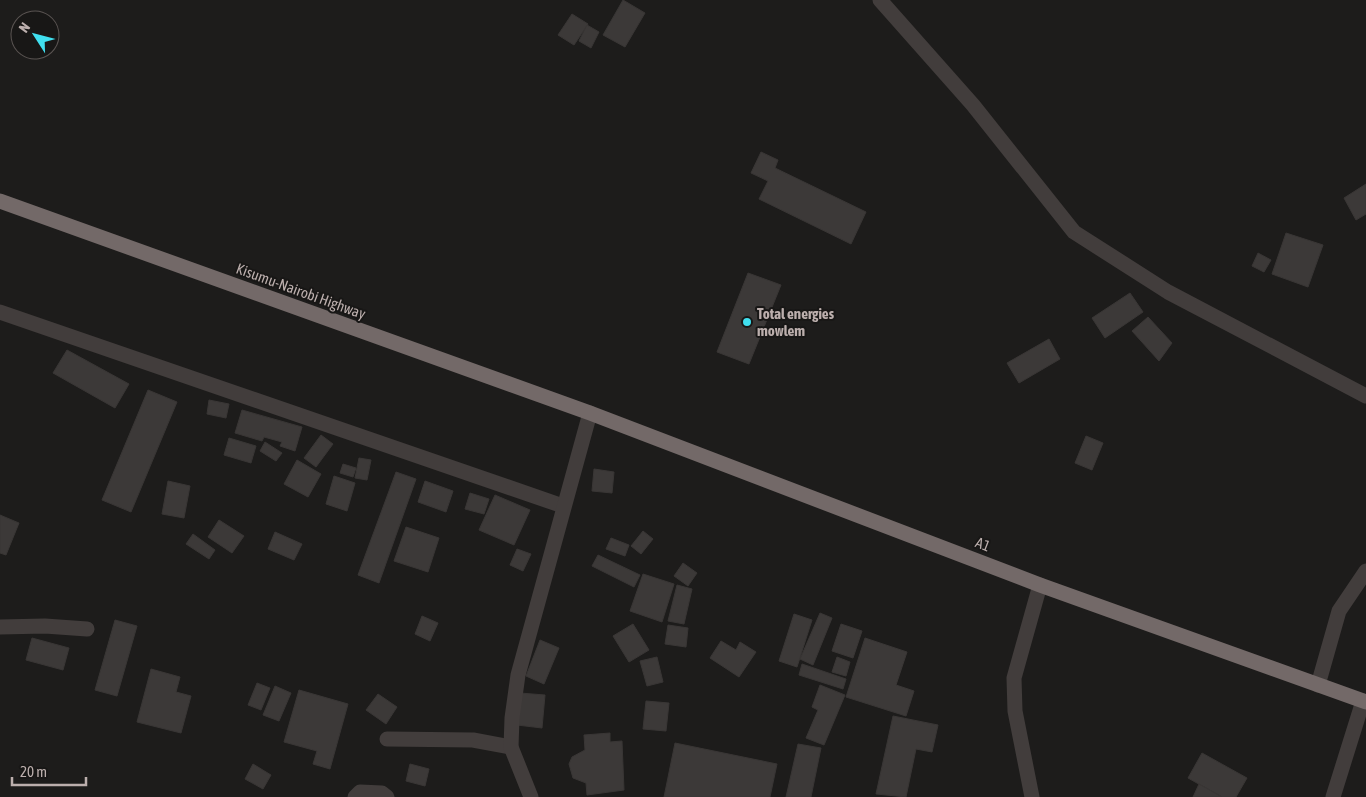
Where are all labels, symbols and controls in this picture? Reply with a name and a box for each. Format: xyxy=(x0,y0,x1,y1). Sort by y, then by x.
north arrow xyxy=(10,10,60,60)
text: N xyxy=(16,19,33,35)
street label: Kisumu-Nairobi Highway xyxy=(234,260,368,322)
place label: Total energies mowlem xyxy=(757,305,835,339)
marker: Total energies mowlem xyxy=(741,316,753,328)
street label: A1 xyxy=(973,533,993,555)
scale bar xyxy=(12,754,86,786)
text: 20 m xyxy=(20,763,47,780)

